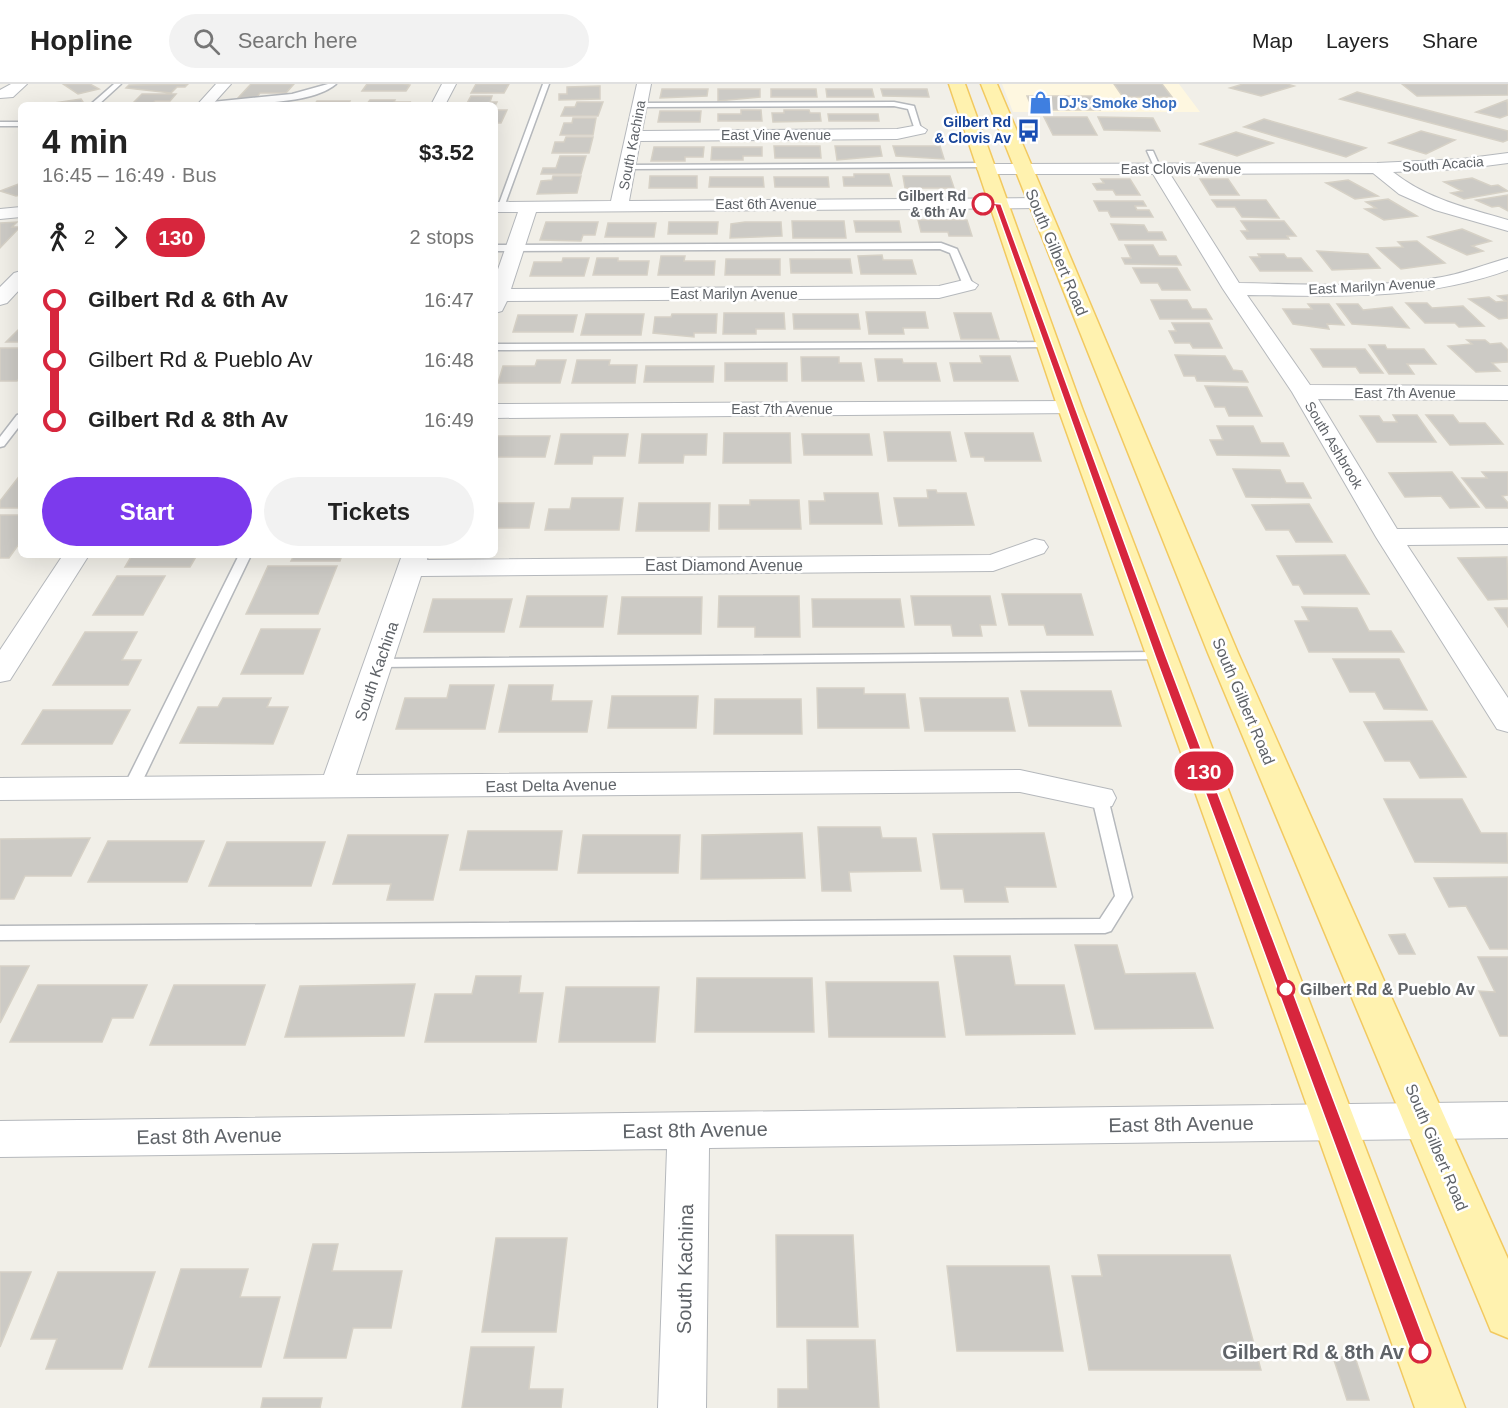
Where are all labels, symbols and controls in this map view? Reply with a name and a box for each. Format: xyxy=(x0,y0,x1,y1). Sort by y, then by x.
search box xyxy=(169,14,589,68)
text: Hopline xyxy=(30,25,133,56)
icon: search xyxy=(190,25,223,58)
text: Search here xyxy=(238,28,358,53)
text: Map xyxy=(1252,29,1293,52)
text: Layers xyxy=(1326,29,1389,52)
text: Share xyxy=(1422,29,1478,52)
shop icon: DJ's Smoke Shop xyxy=(1028,90,1054,116)
place label: DJ's Smoke Shop xyxy=(1059,95,1177,111)
street label: South Kachina xyxy=(615,99,649,191)
place label: Gilbert Rd & Clovis Av xyxy=(934,114,1011,146)
bus stop icon: Gilbert Rd & Clovis Av xyxy=(1016,117,1042,143)
text: 4 min xyxy=(42,123,128,160)
street label: East Vine Avenue xyxy=(721,127,831,143)
text: $3.52 xyxy=(419,140,474,165)
street label: South Acacia xyxy=(1402,153,1485,175)
street label: East Clovis Avenue xyxy=(1121,161,1241,177)
text: 16:45 – 16:49 · Bus xyxy=(42,164,217,186)
street label: South Gilbert Road xyxy=(1022,186,1091,318)
place label: Gilbert Rd & 6th Av xyxy=(898,188,966,220)
marker: Gilbert Rd & 6th Av xyxy=(972,193,994,215)
street label: East 6th Avenue xyxy=(715,196,817,212)
icon: walk xyxy=(42,221,75,254)
icon: forward xyxy=(104,221,137,254)
text: 2 xyxy=(84,226,95,248)
text: 130 xyxy=(158,226,193,249)
text: 2 stops xyxy=(410,226,474,248)
street label: East Marilyn Avenue xyxy=(1308,275,1436,297)
street label: East Marilyn Avenue xyxy=(670,286,798,302)
text: Gilbert Rd & 6th Av xyxy=(88,287,288,312)
text: 16:47 xyxy=(424,289,474,311)
text: Gilbert Rd & Pueblo Av xyxy=(88,347,313,372)
text: 16:48 xyxy=(424,349,474,371)
street label: East 7th Avenue xyxy=(1354,385,1456,401)
street label: South Ashbrook xyxy=(1302,399,1367,492)
street label: East 7th Avenue xyxy=(731,401,833,417)
text: Gilbert Rd & 8th Av xyxy=(88,407,288,432)
text: 16:49 xyxy=(424,409,474,431)
button: Start xyxy=(42,477,252,546)
button: Tickets xyxy=(264,477,474,546)
street label: East Diamond Avenue xyxy=(645,557,803,574)
street label: South Kachina xyxy=(351,619,401,723)
street label: South Gilbert Road xyxy=(1209,635,1278,767)
line badge: 130 xyxy=(1170,752,1238,790)
text: 130 xyxy=(1186,760,1222,783)
street label: East Delta Avenue xyxy=(485,776,617,795)
marker: Gilbert Rd & Pueblo Av xyxy=(1277,980,1295,998)
place label: Gilbert Rd & Pueblo Av xyxy=(1300,981,1475,998)
street label: South Gilbert Road xyxy=(1402,1081,1471,1213)
street label: East 8th Avenue xyxy=(1108,1112,1254,1136)
street label: East 8th Avenue xyxy=(622,1118,768,1142)
street label: East 8th Avenue xyxy=(136,1124,282,1148)
street label: South Kachina xyxy=(673,1203,697,1334)
place label: Gilbert Rd & 8th Av xyxy=(1222,1341,1405,1363)
marker: Gilbert Rd & 8th Av xyxy=(1409,1341,1431,1363)

